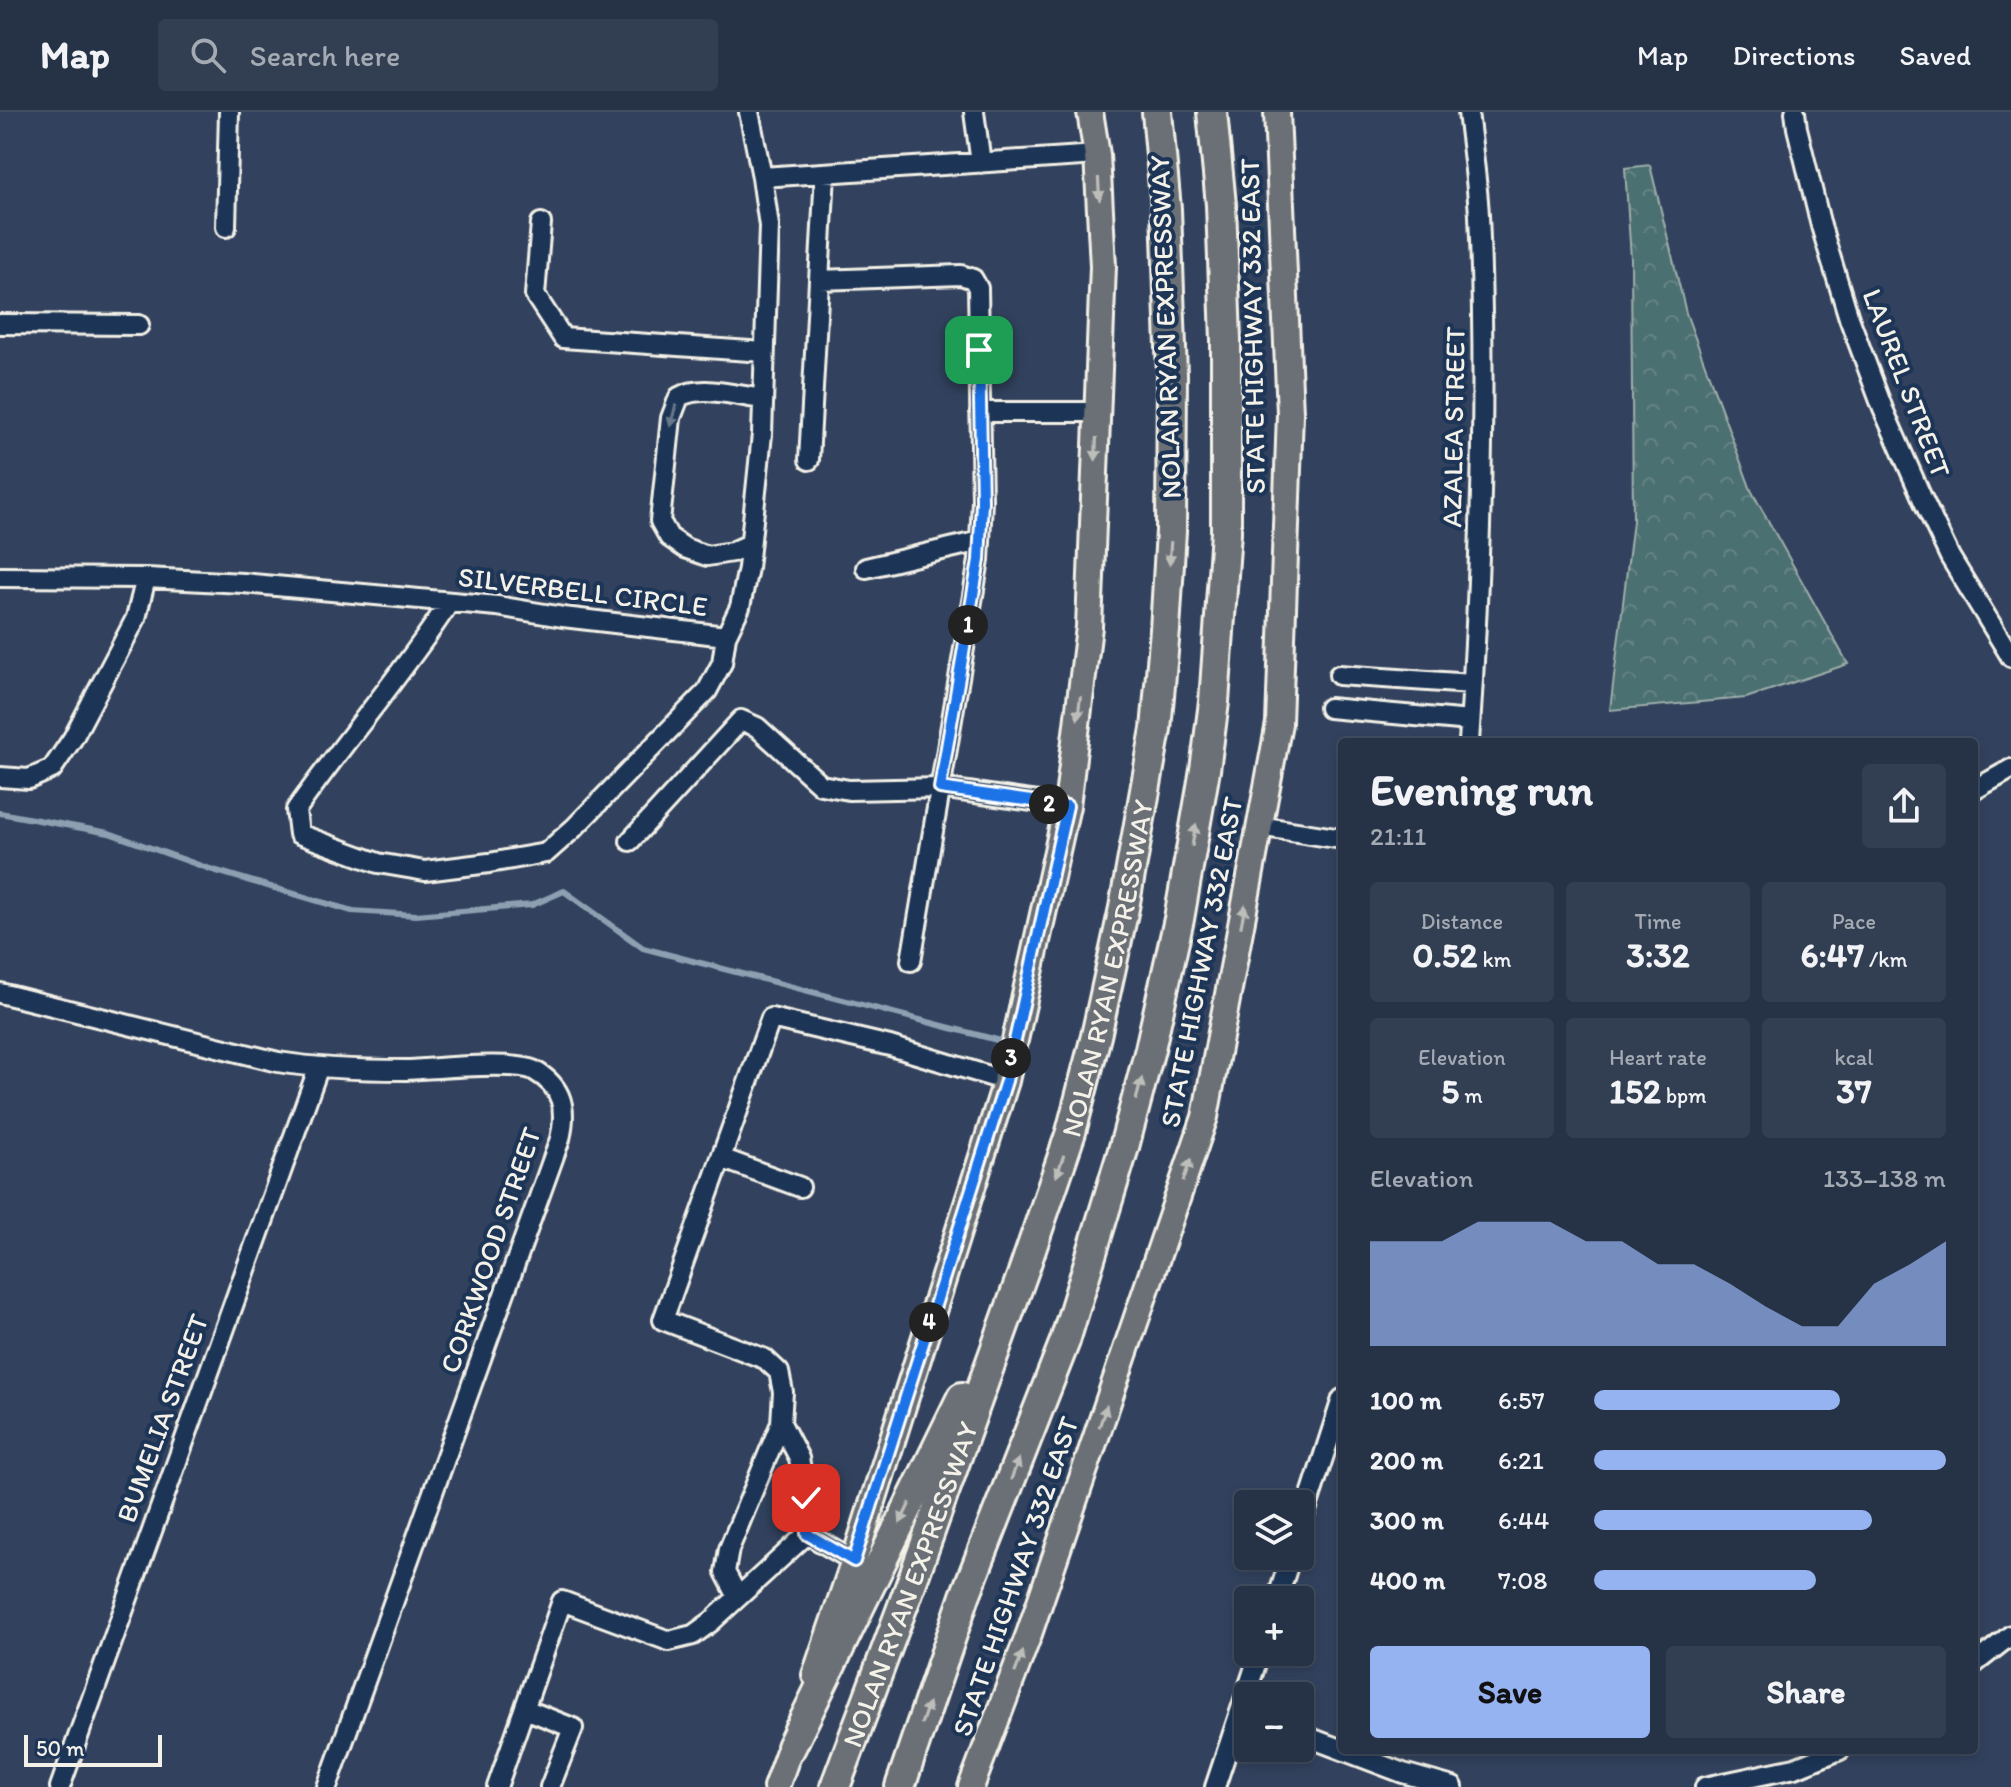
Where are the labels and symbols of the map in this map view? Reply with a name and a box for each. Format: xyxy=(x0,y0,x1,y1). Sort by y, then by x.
street label: NOLAN RYAN EXPRESSWAY xyxy=(1142,154,1188,499)
street label: STATE HIGHWAY 332 EAST xyxy=(1232,158,1272,494)
one-way arrow xyxy=(1093,177,1106,202)
street label: LAUREL STREET xyxy=(1855,284,1959,482)
pin xyxy=(945,316,1013,384)
street label: AZALEA STREET xyxy=(1434,326,1472,528)
one-way arrow xyxy=(667,404,679,429)
one-way arrow xyxy=(1089,437,1102,462)
one-way arrow xyxy=(1163,541,1176,566)
street label: SILVERBELL CIRCLE xyxy=(457,559,709,623)
pin: 1 xyxy=(948,605,988,645)
one-way arrow xyxy=(1072,696,1085,721)
pin: 2 xyxy=(1029,784,1069,824)
street label: STATE HIGHWAY 332 EAST xyxy=(1152,794,1250,1130)
street label: NOLAN RYAN EXPRESSWAY xyxy=(1053,797,1160,1140)
one-way arrow xyxy=(1188,822,1200,847)
one-way arrow xyxy=(1237,903,1249,928)
pin: 3 xyxy=(991,1038,1031,1078)
one-way arrow xyxy=(1134,1077,1146,1102)
street label: CORKWOOD STREET xyxy=(432,1122,548,1377)
one-way arrow xyxy=(1053,1154,1065,1178)
one-way arrow xyxy=(1182,1157,1194,1181)
pin: 4 xyxy=(909,1302,949,1342)
street label: BUMELIA STREET xyxy=(109,1309,216,1527)
one-way arrow xyxy=(1098,1404,1110,1428)
street label: STATE HIGHWAY 332 EAST xyxy=(944,1411,1086,1740)
street label: NOLAN RYAN EXPRESSWAY xyxy=(834,1417,985,1752)
one-way arrow xyxy=(1009,1457,1022,1481)
pin xyxy=(772,1464,840,1532)
one-way arrow xyxy=(898,1501,912,1524)
one-way arrow xyxy=(1013,1650,1025,1674)
one-way arrow xyxy=(920,1701,932,1725)
scale bar xyxy=(24,1731,162,1767)

